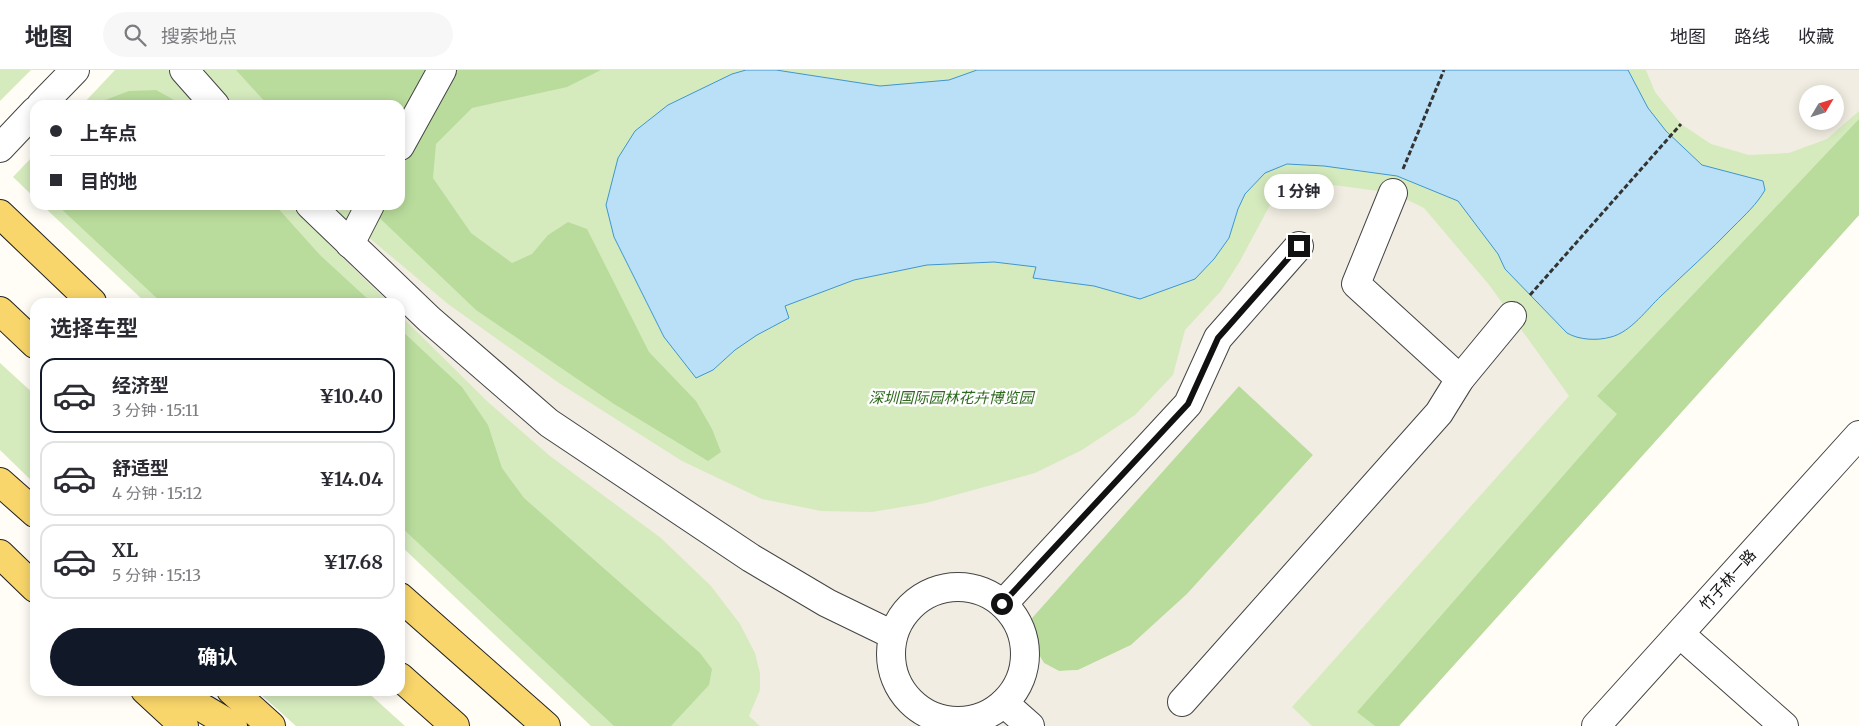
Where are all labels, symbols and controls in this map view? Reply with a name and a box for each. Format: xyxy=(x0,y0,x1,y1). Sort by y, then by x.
search box xyxy=(103,12,453,57)
text: 地图 xyxy=(25,21,73,52)
icon: search xyxy=(121,21,149,49)
text: 搜索地点 xyxy=(161,24,237,48)
text: 地图 xyxy=(1670,25,1706,48)
text: 路线 xyxy=(1734,25,1770,48)
text: 收藏 xyxy=(1798,25,1834,48)
north arrow xyxy=(1799,85,1844,130)
map controls xyxy=(1799,85,1844,130)
text: 上车点 xyxy=(80,121,137,145)
text: 目的地 xyxy=(80,169,137,193)
callout: 1 分钟 xyxy=(1264,174,1334,208)
text: 1 分钟 xyxy=(1277,181,1321,201)
route end xyxy=(1288,235,1310,257)
text: 选择车型 xyxy=(50,314,138,342)
icon: car xyxy=(52,373,97,418)
text: 经济型 xyxy=(112,373,169,397)
text: ¥10.40 xyxy=(319,384,383,408)
park label: 深圳国际园林花卉博览园 xyxy=(868,388,1035,407)
text: 3 分钟 · 15:11 xyxy=(112,400,199,420)
icon: car xyxy=(52,456,97,501)
text: 舒适型 xyxy=(112,456,169,480)
text: ¥14.04 xyxy=(319,467,383,491)
text: 4 分钟 · 15:12 xyxy=(112,483,202,503)
text: XL xyxy=(112,538,138,562)
icon: car xyxy=(52,539,97,584)
street label: 竹子林一路 xyxy=(1695,545,1760,614)
text: ¥17.68 xyxy=(323,550,383,574)
text: 5 分钟 · 15:13 xyxy=(112,565,201,585)
route start xyxy=(991,593,1013,615)
button: 确认 xyxy=(50,628,385,686)

